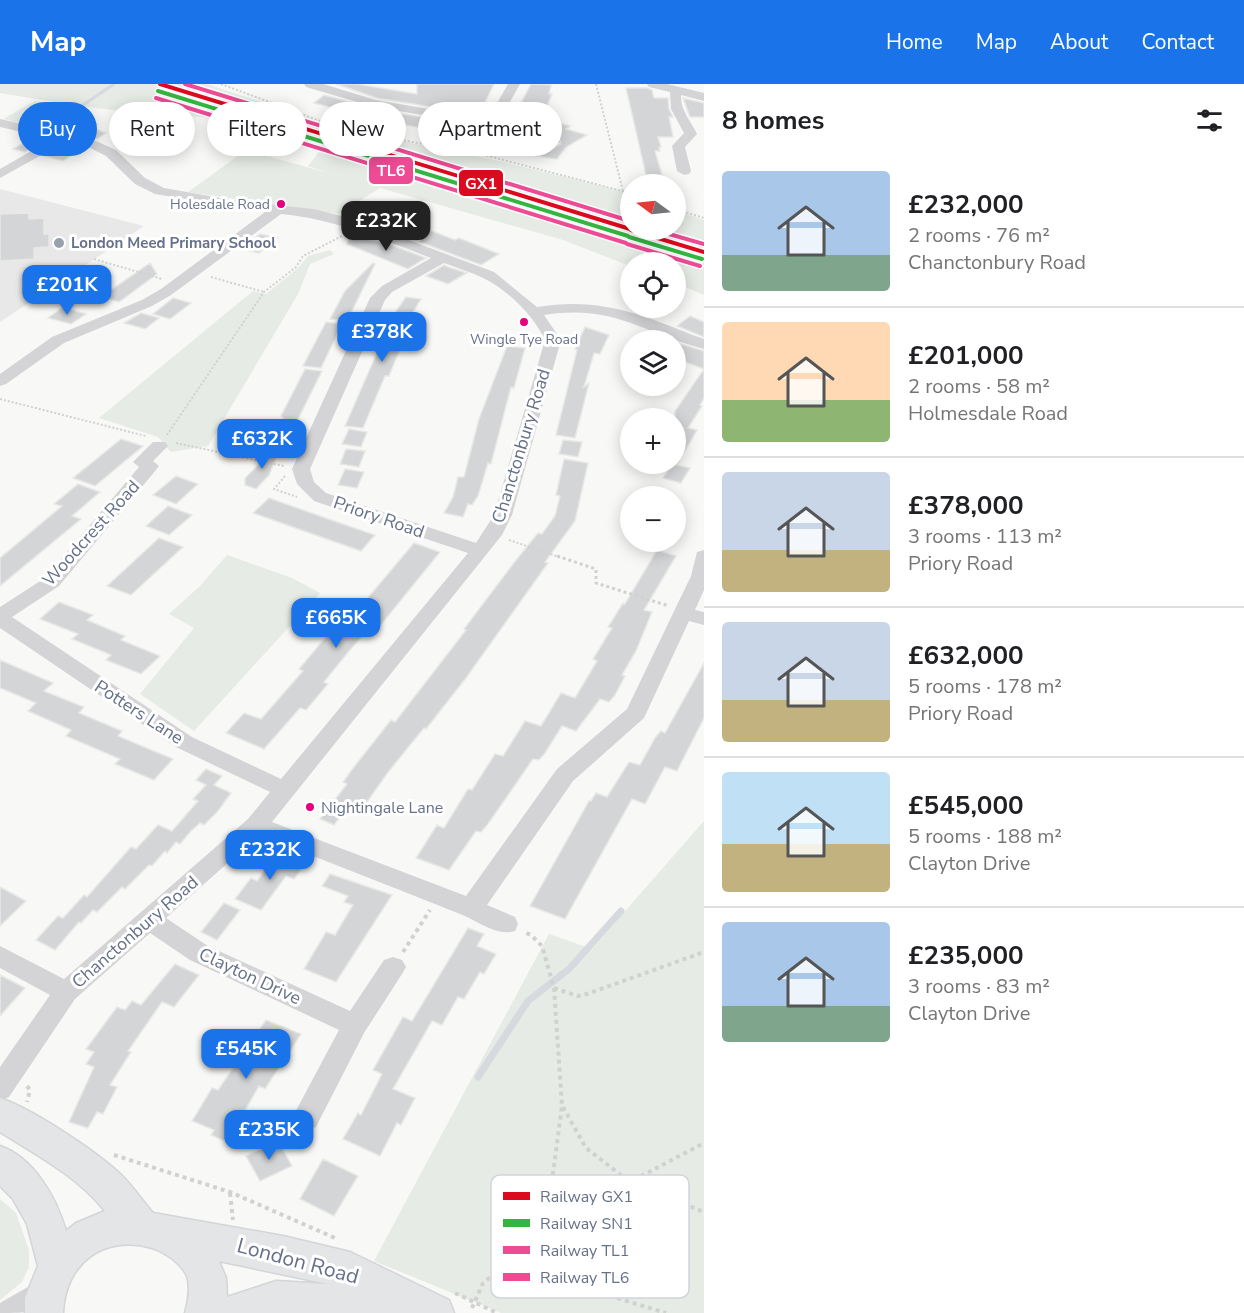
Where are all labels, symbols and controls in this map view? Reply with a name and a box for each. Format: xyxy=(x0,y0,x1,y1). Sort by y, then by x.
text: Map xyxy=(30,23,86,61)
text: Home xyxy=(886,28,943,56)
text: Map xyxy=(976,28,1017,56)
text: About xyxy=(1050,28,1108,56)
text: Contact xyxy=(1141,28,1214,56)
chip: Buy xyxy=(18,102,97,156)
chip: Rent xyxy=(109,102,195,156)
chip: Filters xyxy=(207,102,307,156)
chip: New xyxy=(319,102,406,156)
chip: Apartment xyxy=(418,102,562,156)
text: 8 homes xyxy=(722,103,824,138)
icon: filters xyxy=(1193,104,1226,137)
line badge: TL6 xyxy=(368,156,414,185)
text: TL6 xyxy=(377,160,405,182)
line badge: GX1 xyxy=(458,169,504,197)
text: GX1 xyxy=(465,173,497,195)
north arrow xyxy=(620,174,686,240)
map controls xyxy=(620,174,686,552)
text: £232,000 xyxy=(908,187,1024,222)
place label: Holesdale Road xyxy=(170,195,270,214)
icon: home xyxy=(770,195,842,267)
marker: Holesdale Road xyxy=(275,198,287,210)
pin: £232K xyxy=(344,201,428,252)
text: £232K xyxy=(355,207,417,234)
text: 2 rooms · 76 m² xyxy=(908,222,1050,249)
place label: London Meed Primary School xyxy=(71,233,276,253)
marker: London Meed Primary School xyxy=(52,236,66,250)
text: Chanctonbury Road xyxy=(908,249,1086,276)
button: locate xyxy=(620,252,686,318)
pin: £201K xyxy=(25,265,109,316)
text: £201K xyxy=(36,271,98,298)
pin: £378K xyxy=(340,312,424,363)
marker: Wingle Tye Road xyxy=(518,316,530,328)
text: £378K xyxy=(351,318,413,345)
place label: Wingle Tye Road xyxy=(470,330,578,349)
button: layers xyxy=(620,330,686,396)
text: £201,000 xyxy=(908,338,1024,373)
icon: home xyxy=(770,346,842,418)
street label: Chanctonbury Road xyxy=(486,366,556,526)
text: 2 rooms · 58 m² xyxy=(908,373,1050,400)
text: Holmesdale Road xyxy=(908,400,1068,427)
button: + xyxy=(620,408,686,474)
pin: £632K xyxy=(220,419,304,470)
text: £632K xyxy=(231,425,293,452)
street label: Woodcrest Road xyxy=(37,475,145,591)
button: − xyxy=(620,486,686,552)
text: £378,000 xyxy=(908,488,1024,523)
street label: Priory Road xyxy=(330,490,428,544)
icon: home xyxy=(770,496,842,568)
text: 3 rooms · 113 m² xyxy=(908,523,1062,550)
text: Priory Road xyxy=(908,550,1013,577)
pin: £665K xyxy=(294,598,378,649)
text: £665K xyxy=(305,604,367,631)
text: £632,000 xyxy=(908,638,1024,673)
icon: home xyxy=(770,646,842,718)
text: 5 rooms · 178 m² xyxy=(908,673,1062,700)
street label: Potters Lane xyxy=(90,674,188,750)
text: Priory Road xyxy=(908,700,1013,727)
text: £545,000 xyxy=(908,788,1024,823)
icon: home xyxy=(770,796,842,868)
place label: Nightingale Lane xyxy=(321,797,443,819)
marker: Nightingale Lane xyxy=(304,801,316,813)
text: 5 rooms · 188 m² xyxy=(908,823,1062,850)
pin: £232K xyxy=(228,830,312,881)
text: £232K xyxy=(239,836,301,863)
text: Clayton Drive xyxy=(908,850,1030,877)
street label: Chanctonbury Road xyxy=(67,870,203,994)
text: £235,000 xyxy=(908,938,1024,973)
street label: Clayton Drive xyxy=(195,942,305,1010)
icon: home xyxy=(770,946,842,1018)
text: 3 rooms · 83 m² xyxy=(908,973,1050,1000)
text: Clayton Drive xyxy=(908,1000,1030,1027)
pin: £545K xyxy=(204,1029,288,1080)
text: £545K xyxy=(215,1035,277,1062)
pin: £235K xyxy=(227,1110,311,1161)
text: £235K xyxy=(238,1116,300,1143)
legend xyxy=(491,1175,689,1298)
text: Railway GX1 xyxy=(540,1186,633,1208)
text: Railway SN1 xyxy=(540,1213,633,1235)
street label: London Road xyxy=(234,1231,362,1291)
text: Railway TL1 xyxy=(540,1240,629,1262)
text: Railway TL6 xyxy=(540,1267,629,1289)

